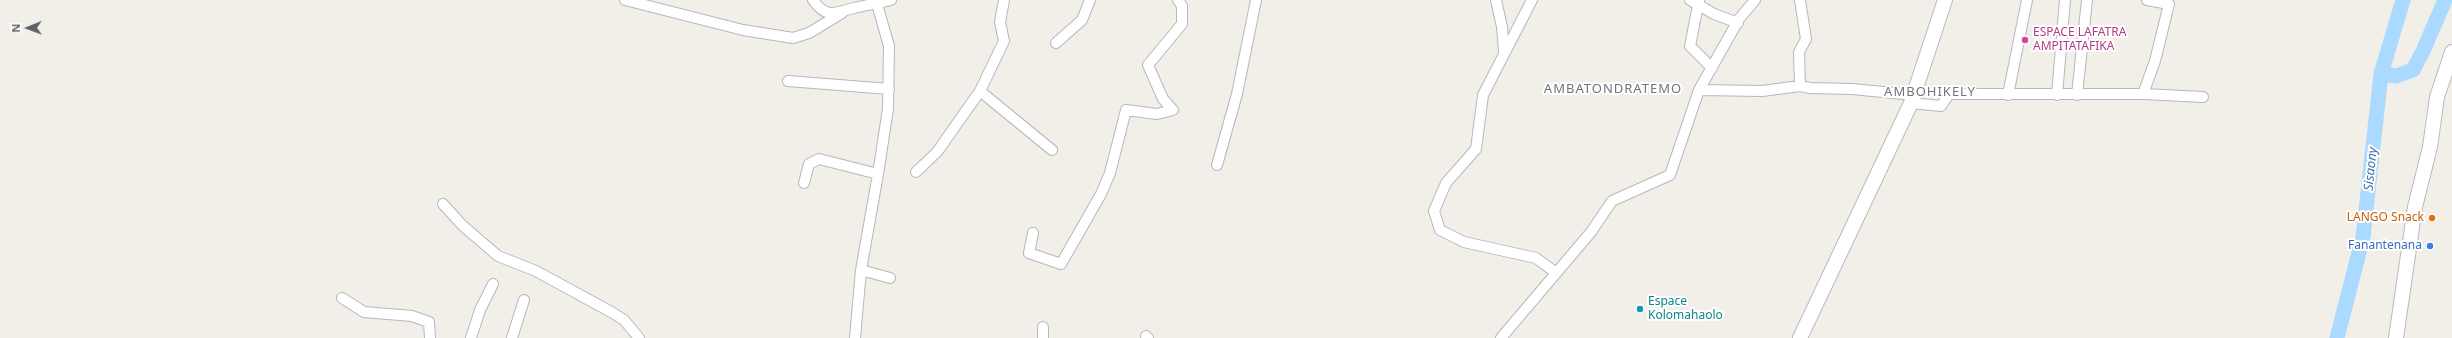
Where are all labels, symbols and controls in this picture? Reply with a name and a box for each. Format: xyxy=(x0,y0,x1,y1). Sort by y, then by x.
north arrow xyxy=(8,8,48,48)
text: N xyxy=(8,24,23,33)
place label: ESPACE LAFATRA AMPITATAFIKA xyxy=(2033,26,2126,54)
marker: ESPACE LAFATRA AMPITATAFIKA xyxy=(2020,35,2030,45)
district label: AMBATONDRATEMO xyxy=(1544,81,1682,97)
district label: AMBOHIKELY xyxy=(1884,84,1976,100)
water label: Sisaony xyxy=(2361,146,2381,192)
place label: LANGO Snack xyxy=(2347,211,2424,225)
marker: LANGO Snack xyxy=(2427,213,2437,223)
place label: Fanantenana xyxy=(2348,239,2422,253)
marker: Fanantenana xyxy=(2425,241,2435,251)
place label: Espace Kolomahaolo xyxy=(1648,295,1723,323)
marker: Espace Kolomahaolo xyxy=(1635,304,1645,314)

